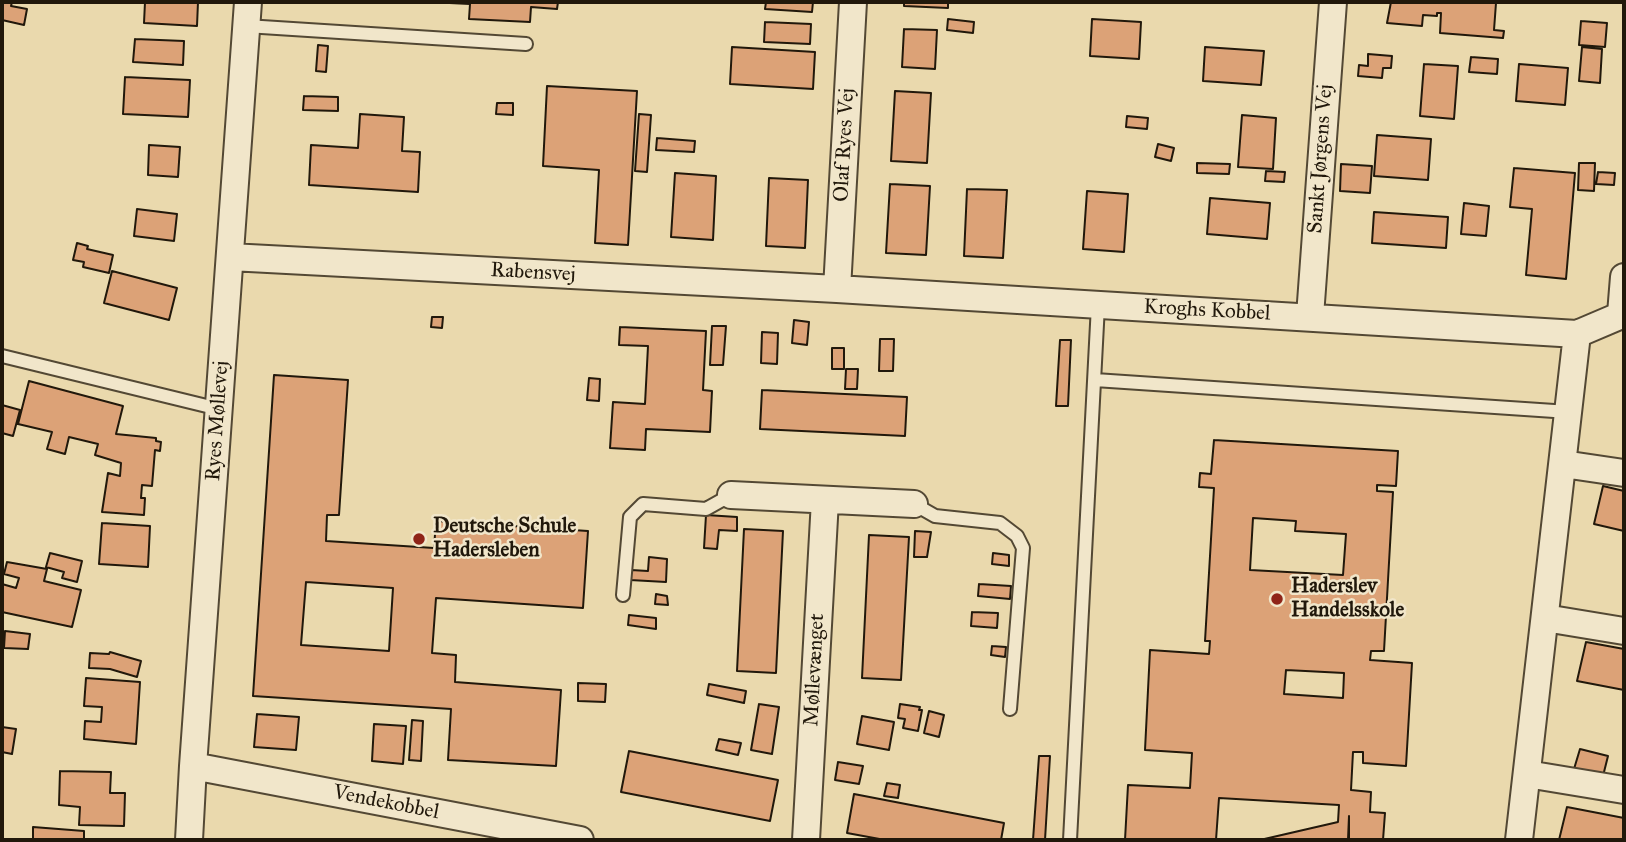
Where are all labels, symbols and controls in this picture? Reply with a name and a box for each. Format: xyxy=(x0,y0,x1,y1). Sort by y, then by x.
street label: Sankt Jørgens Vej xyxy=(1303,83,1339,235)
street label: Olaf Ryes Vej xyxy=(829,87,861,203)
street label: Rabensvej xyxy=(490,258,576,288)
street label: Kroghs Kobbel xyxy=(1143,295,1271,327)
street label: Ryes Møllevej xyxy=(201,360,235,482)
place label: Deutsche Schule Hadersleben xyxy=(433,514,576,564)
marker: Deutsche Schule Hadersleben xyxy=(411,531,427,547)
place label: Haderslev Handelsskole xyxy=(1291,574,1404,624)
marker: Haderslev Handelsskole xyxy=(1269,591,1285,607)
street label: Møllevænget xyxy=(799,613,831,727)
street label: Vendekobbel xyxy=(331,780,441,826)

